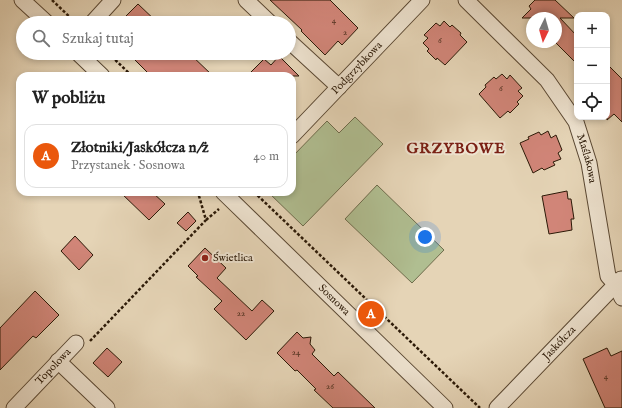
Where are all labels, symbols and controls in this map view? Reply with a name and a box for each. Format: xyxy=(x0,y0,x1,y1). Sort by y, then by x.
north arrow xyxy=(526,12,562,48)
map controls xyxy=(574,12,610,120)
button: + xyxy=(574,12,610,48)
house number: 4 xyxy=(332,15,337,26)
search box xyxy=(16,16,296,60)
icon: search xyxy=(30,27,52,49)
house number: 2 xyxy=(343,27,347,38)
text: Szukaj tutaj xyxy=(62,29,134,48)
house number: 6 xyxy=(438,35,442,46)
street label: Podgrzybkowa xyxy=(328,38,386,97)
button: − xyxy=(574,48,610,84)
house number: 6 xyxy=(499,83,503,94)
button: locate xyxy=(574,84,610,120)
text: W pobliżu xyxy=(32,88,105,109)
street label: Maślakowa xyxy=(573,132,599,184)
text: Złotniki/Jaskółcza n/ż xyxy=(71,138,209,157)
district label: GRZYBOWE xyxy=(406,139,506,158)
text: A xyxy=(42,148,50,165)
text: 40 m xyxy=(253,148,279,165)
text: Przystanek · Sosnowa xyxy=(71,157,185,174)
your location xyxy=(415,227,435,247)
place label: Świetlica xyxy=(213,251,253,265)
marker: Świetlica xyxy=(200,253,210,263)
street label: Sosnowa xyxy=(315,281,353,319)
pin: A xyxy=(358,299,384,329)
house number: 22 xyxy=(237,308,245,319)
street label: Jaskółcza xyxy=(538,323,579,365)
street label: Topolowa xyxy=(33,345,74,388)
house number: 24 xyxy=(292,347,301,358)
house number: 4 xyxy=(604,371,609,382)
house number: 26 xyxy=(326,381,334,392)

